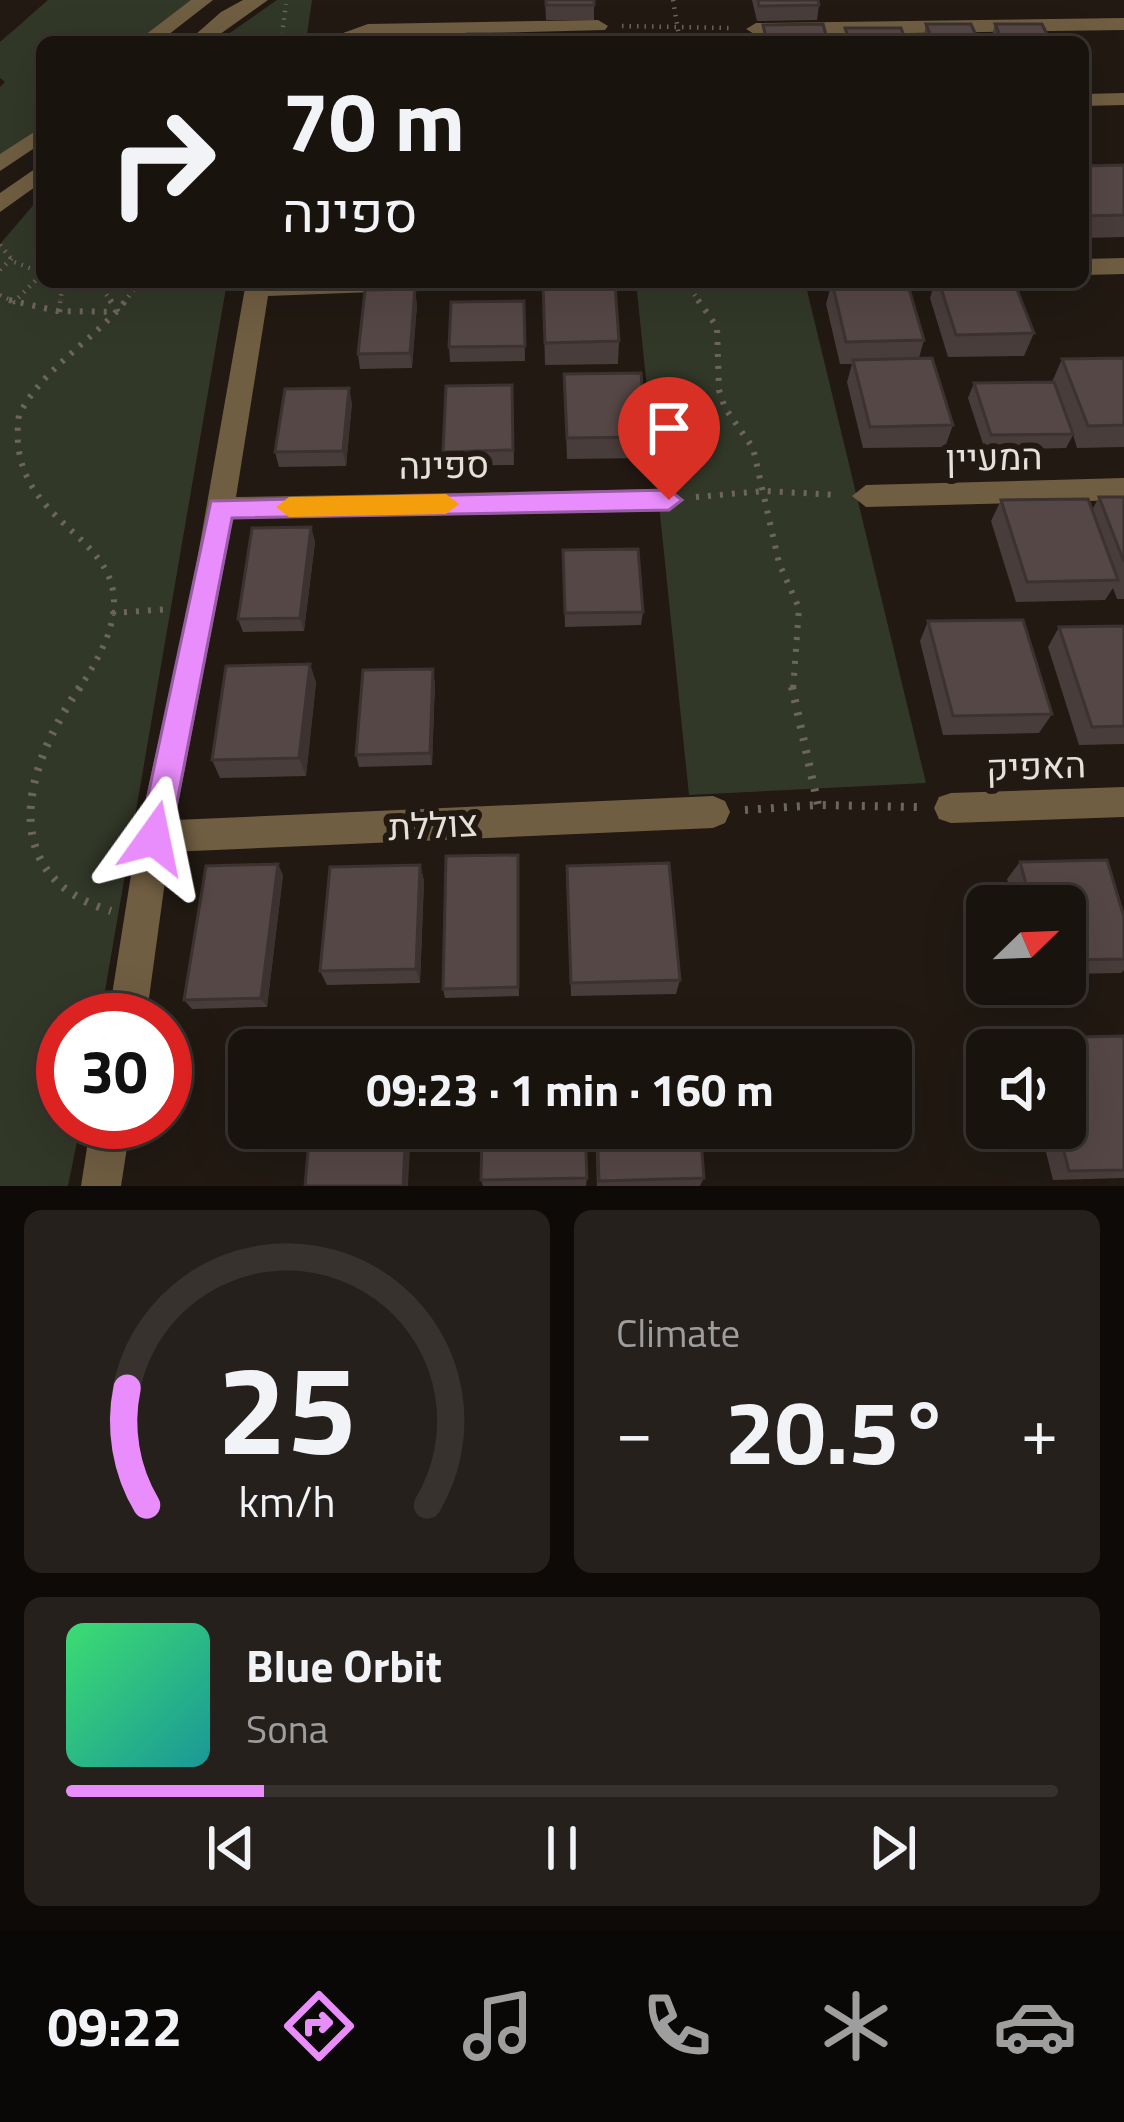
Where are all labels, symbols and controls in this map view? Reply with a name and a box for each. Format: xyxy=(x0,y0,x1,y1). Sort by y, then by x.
text: 70 m xyxy=(282,56,465,184)
icon: right xyxy=(84,84,240,240)
text: ספינה xyxy=(282,171,418,253)
pin xyxy=(618,377,720,500)
icon: arrive xyxy=(636,395,702,461)
street label: המעיין xyxy=(945,428,1043,485)
street label: ספינה xyxy=(398,436,490,493)
street label: האפיק xyxy=(985,736,1087,795)
position arrow xyxy=(91,775,217,901)
street label: צוללת xyxy=(387,795,479,854)
north arrow xyxy=(966,885,1086,1005)
map controls xyxy=(966,885,1086,1149)
speed limit sign: 30 xyxy=(36,993,192,1149)
button: sound xyxy=(966,1029,1086,1149)
text: 09:23 · 1 min · 160 m xyxy=(366,1055,774,1123)
text: Climate xyxy=(616,1303,740,1362)
text: 25 xyxy=(217,1313,357,1502)
text: 20.5° xyxy=(725,1362,949,1499)
text: − xyxy=(616,1380,653,1481)
text: + xyxy=(1021,1380,1058,1481)
text: km/h xyxy=(238,1467,336,1533)
text: Blue Orbit xyxy=(246,1631,442,1699)
text: Sona xyxy=(246,1699,328,1758)
icon: previous xyxy=(198,1815,264,1881)
icon: pause xyxy=(529,1815,595,1881)
icon: next xyxy=(860,1815,926,1881)
icon: directions xyxy=(277,1984,361,2068)
icon: music xyxy=(456,1984,540,2068)
icon: phone xyxy=(635,1984,719,2068)
icon: climate xyxy=(814,1984,898,2068)
icon: car xyxy=(993,1984,1077,2068)
text: 09:22 xyxy=(47,1985,182,2067)

